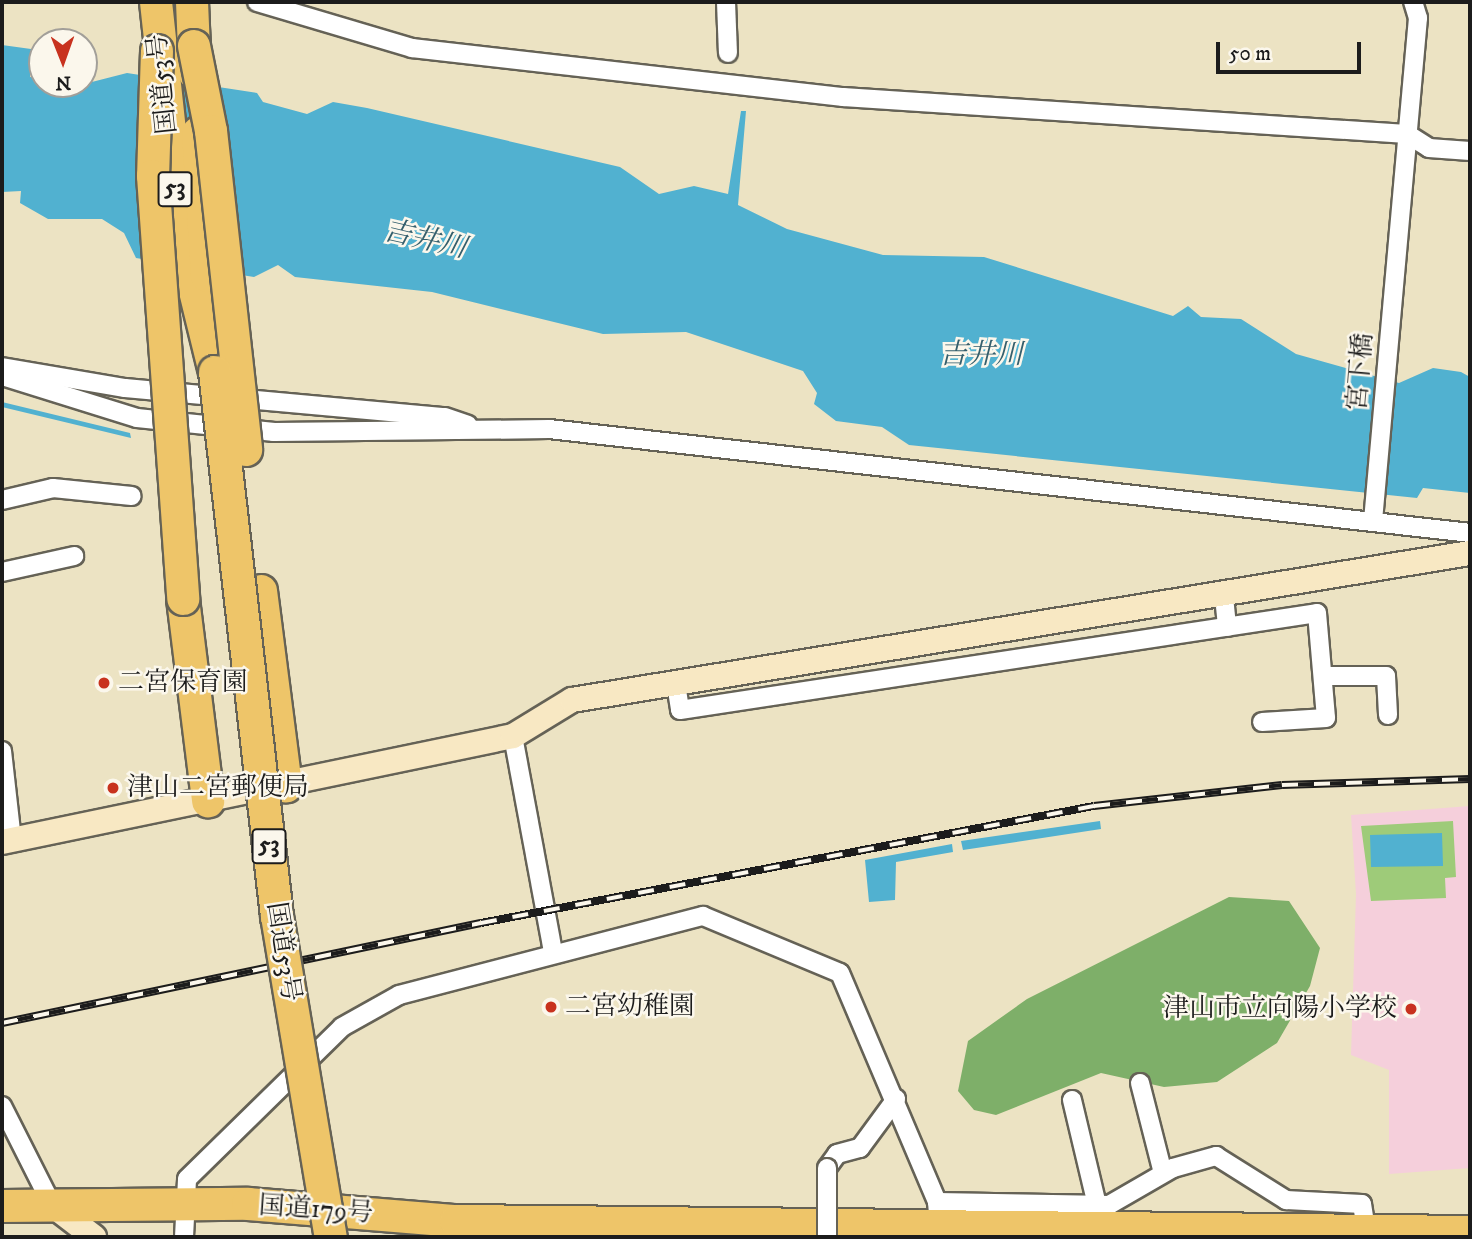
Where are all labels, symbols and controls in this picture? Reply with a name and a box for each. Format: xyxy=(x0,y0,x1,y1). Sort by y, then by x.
north arrow xyxy=(28,28,98,98)
scale bar xyxy=(1220,28,1365,72)
street label: 国道53号 xyxy=(142,32,184,136)
text: 50 m xyxy=(1229,41,1271,67)
text: N xyxy=(55,71,71,94)
road number: 53 xyxy=(158,168,192,210)
water label: 吉井川 xyxy=(380,214,470,266)
street label: 宮下橋 xyxy=(1342,332,1380,412)
water label: 吉井川 xyxy=(939,338,1023,372)
place label: 二宮保育園 xyxy=(118,667,248,699)
marker: 二宮保育園 xyxy=(96,675,112,691)
place label: 津山二宮郵便局 xyxy=(127,772,309,804)
marker: 津山二宮郵便局 xyxy=(105,780,121,796)
road number: 53 xyxy=(252,826,286,866)
street label: 国道53号 xyxy=(260,900,306,1004)
place label: 二宮幼稚園 xyxy=(565,991,695,1023)
place label: 津山市立向陽小学校 xyxy=(1163,993,1397,1025)
marker: 二宮幼稚園 xyxy=(543,999,559,1015)
marker: 津山市立向陽小学校 xyxy=(1403,1001,1419,1017)
street label: 国道179号 xyxy=(258,1190,374,1230)

